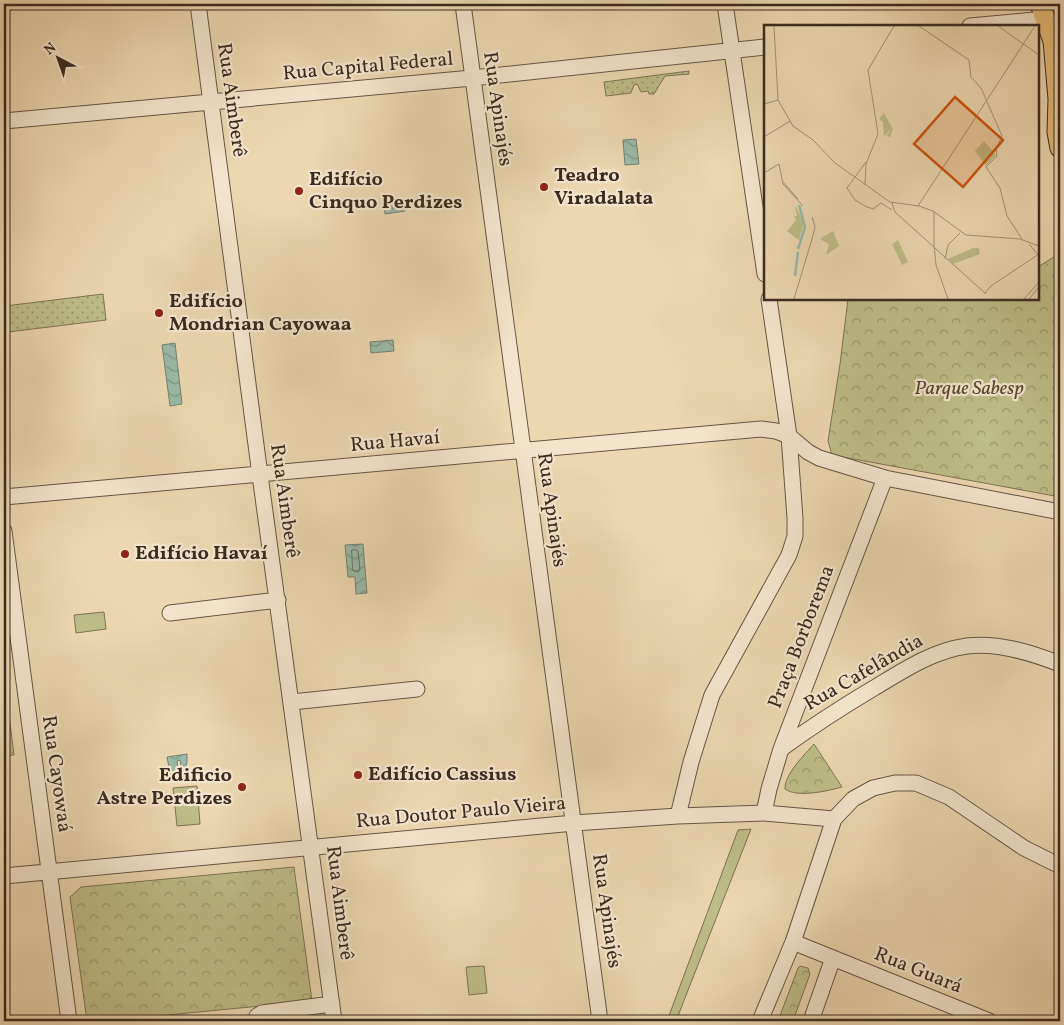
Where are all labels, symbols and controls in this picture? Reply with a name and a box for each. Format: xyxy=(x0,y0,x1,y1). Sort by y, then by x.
inset map xyxy=(764,25,1039,300)
north arrow xyxy=(32,32,82,82)
text: N xyxy=(40,39,61,60)
street label: Rua Aimberê xyxy=(209,41,253,159)
street label: Rua Capital Federal xyxy=(282,46,454,88)
street label: Rua Apinajés xyxy=(475,50,519,168)
place label: Teadro Viradalata xyxy=(554,162,654,213)
place label: Edifício Cinquo Perdizes xyxy=(309,166,462,217)
marker: Teadro Viradalata xyxy=(538,181,550,193)
marker: Edifício Cinquo Perdizes xyxy=(293,185,305,197)
place label: Edifício Mondrian Cayowaa xyxy=(169,288,352,339)
marker: Edifício Mondrian Cayowaa xyxy=(153,307,165,319)
park label: Parque Sabesp xyxy=(914,375,1024,403)
street label: Rua Havaí xyxy=(349,424,441,460)
street label: Rua Aimberê xyxy=(262,442,306,560)
street label: Rua Apinajés xyxy=(529,451,573,569)
place label: Edifício Havaí xyxy=(135,540,268,568)
marker: Edifício Havaí xyxy=(119,548,131,560)
street label: Praça Borborema xyxy=(762,561,842,713)
street label: Rua Cafelândia xyxy=(799,628,929,718)
street label: Rua Cayowaá xyxy=(34,714,78,834)
place label: Edifício Cassius xyxy=(368,761,517,789)
place label: Edificio Astre Perdizes xyxy=(97,762,232,813)
marker: Edifício Cassius xyxy=(352,769,364,781)
marker: Edificio Astre Perdizes xyxy=(236,781,248,793)
street label: Rua Doutor Paulo Vieira xyxy=(355,790,567,836)
street label: Rua Aimberê xyxy=(318,844,360,962)
street label: Rua Apinajés xyxy=(584,852,628,970)
street label: Rua Guará xyxy=(870,941,966,1001)

